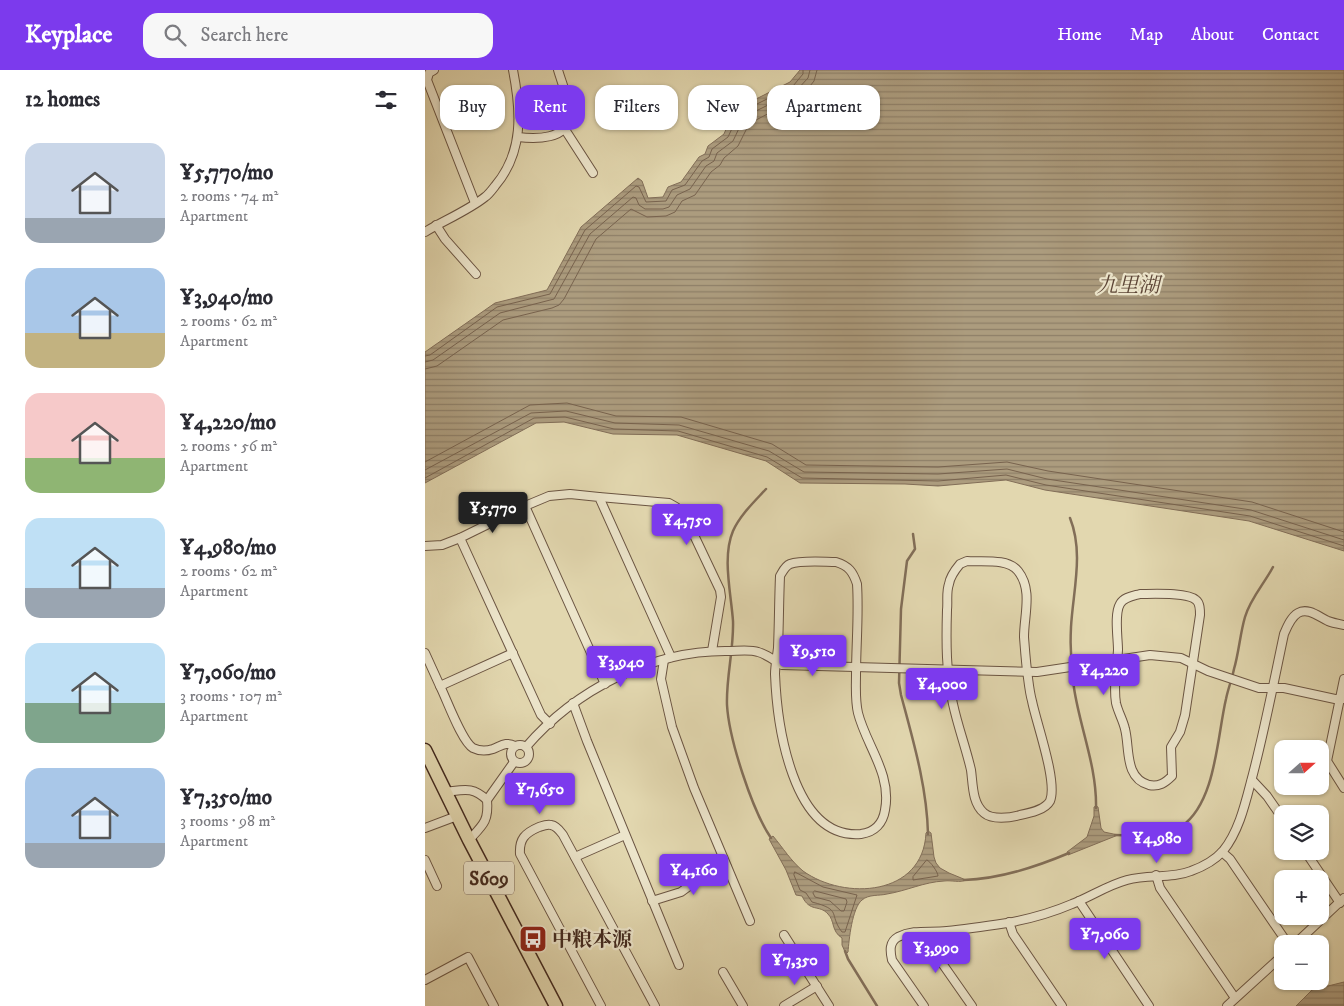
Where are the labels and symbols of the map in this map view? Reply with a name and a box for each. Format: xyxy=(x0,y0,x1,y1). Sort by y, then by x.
water label: 九里湖 xyxy=(1097,273,1163,299)
pin: ¥5,770 xyxy=(452,492,534,534)
pin: ¥4,750 xyxy=(646,504,728,546)
pin: ¥9,510 xyxy=(772,634,854,677)
pin: ¥3,940 xyxy=(580,646,662,688)
pin: ¥4,220 xyxy=(1063,654,1145,696)
pin: ¥4,000 xyxy=(901,668,983,710)
north arrow xyxy=(1274,740,1329,795)
pin: ¥7,650 xyxy=(499,772,581,815)
pin: ¥4,980 xyxy=(1116,822,1198,864)
pin: ¥4,160 xyxy=(653,854,735,896)
road number: S609 xyxy=(464,861,514,894)
pin: ¥7,060 xyxy=(1064,918,1146,960)
bus stop icon: 中粮本源 xyxy=(518,924,548,954)
place label: 中粮本源 xyxy=(552,928,632,953)
pin: ¥3,990 xyxy=(895,932,977,974)
pin: ¥7,350 xyxy=(754,944,836,986)

